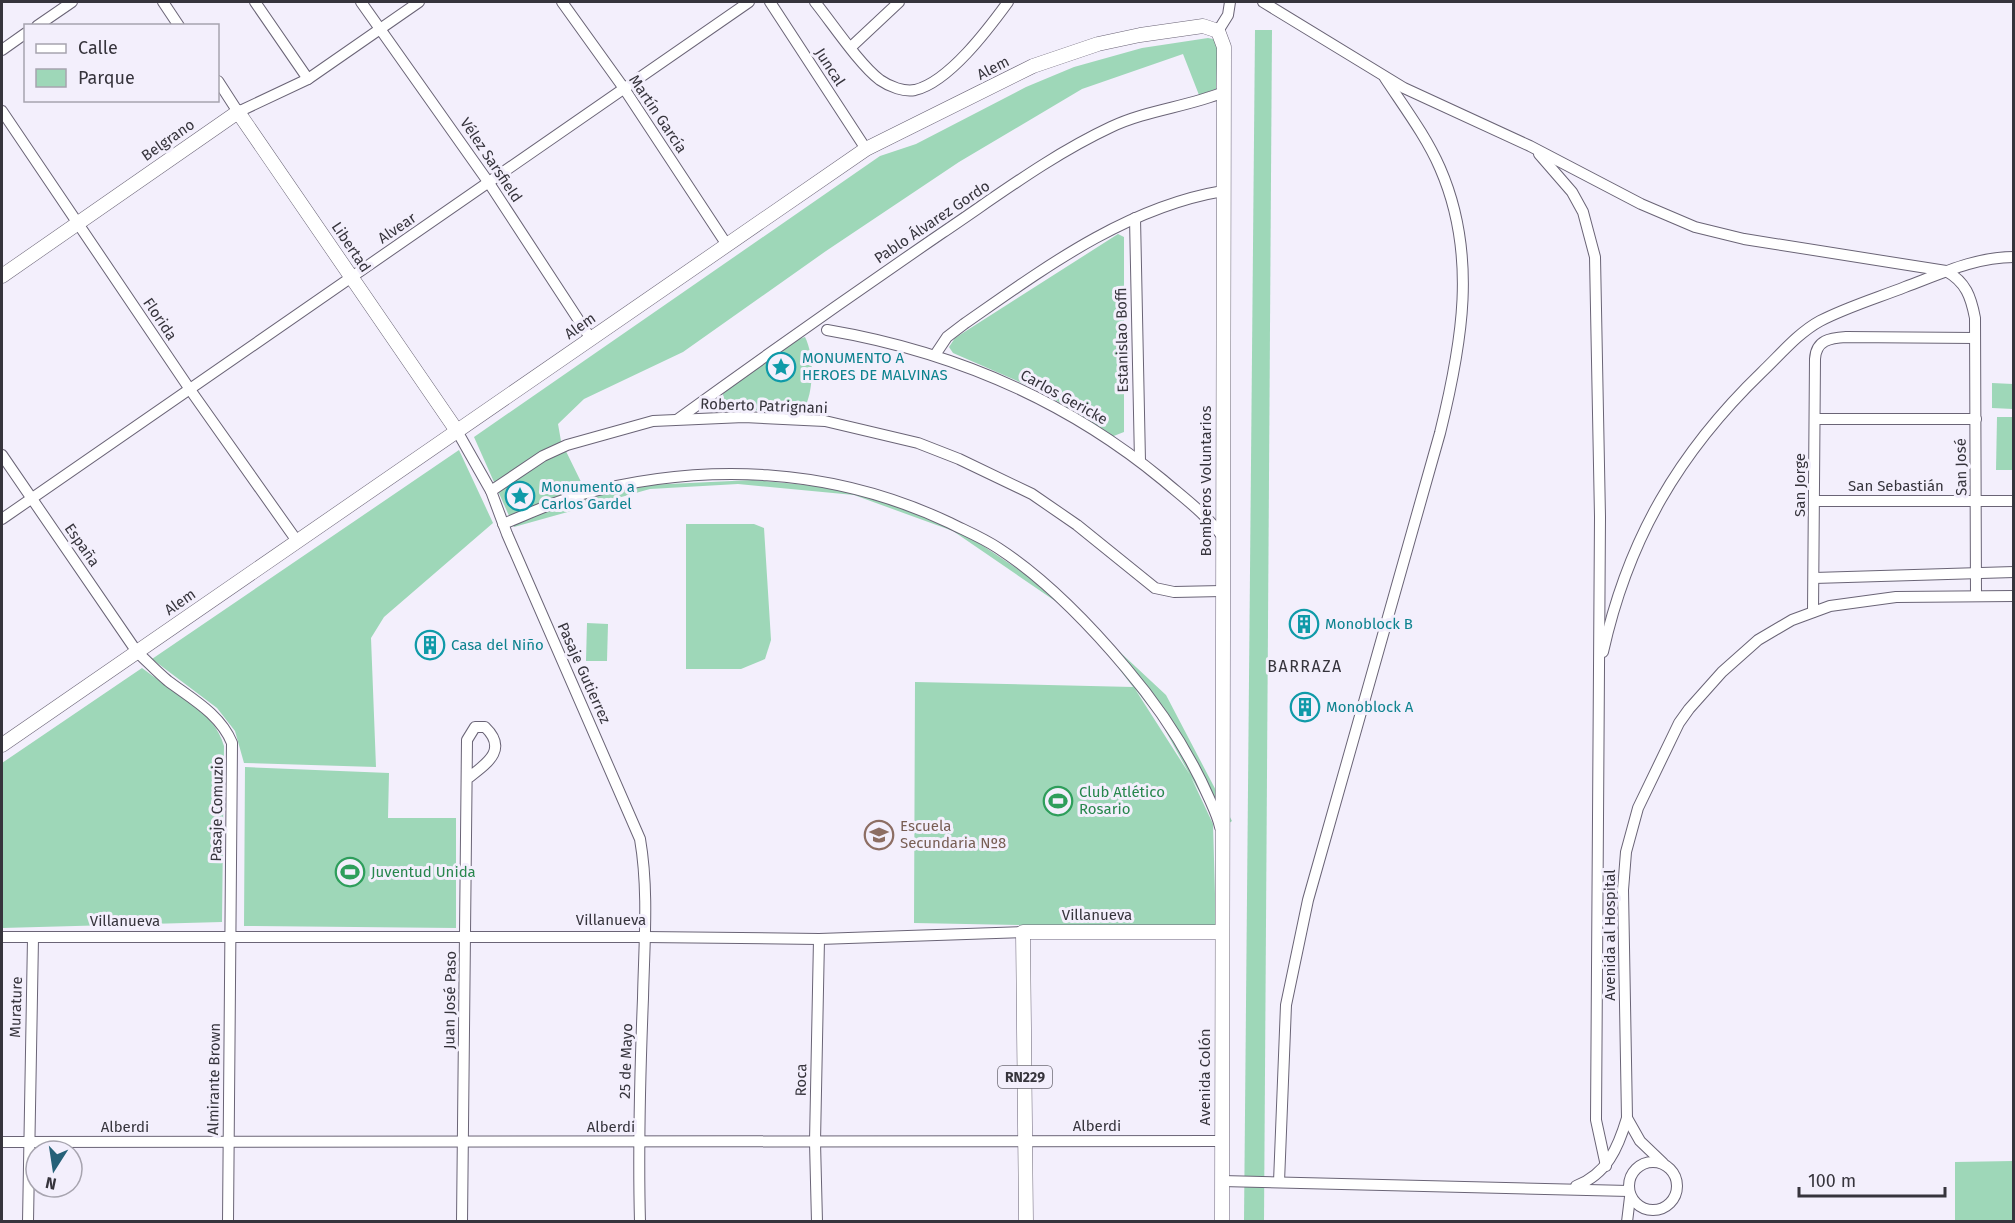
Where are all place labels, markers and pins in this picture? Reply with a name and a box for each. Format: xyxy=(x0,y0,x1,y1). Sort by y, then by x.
place label: MONUMENTO A HEROES DE MALVINAS xyxy=(802,349,948,384)
place icon: MONUMENTO A HEROES DE MALVINAS xyxy=(765,351,797,383)
place label: Monumento a Carlos Gardel xyxy=(541,478,635,513)
place icon: Monumento a Carlos Gardel xyxy=(504,480,536,512)
building icon: Monoblock B xyxy=(1288,608,1320,640)
place label: Monoblock B xyxy=(1325,615,1413,633)
building icon: Casa del Niño xyxy=(414,629,446,661)
place label: Casa del Niño xyxy=(451,636,544,654)
building icon: Monoblock A xyxy=(1289,691,1321,723)
place label: Monoblock A xyxy=(1326,698,1414,716)
place label: Club Atlético Rosario xyxy=(1079,783,1165,818)
sports icon: Club Atlético Rosario xyxy=(1042,785,1074,817)
place label: Escuela Secundaria Nº8 xyxy=(900,817,1006,852)
school or university icon: Escuela Secundaria Nº8 xyxy=(863,819,895,851)
sports icon: Juventud Unida xyxy=(334,856,366,888)
place label: Juventud Unida xyxy=(371,863,476,881)

